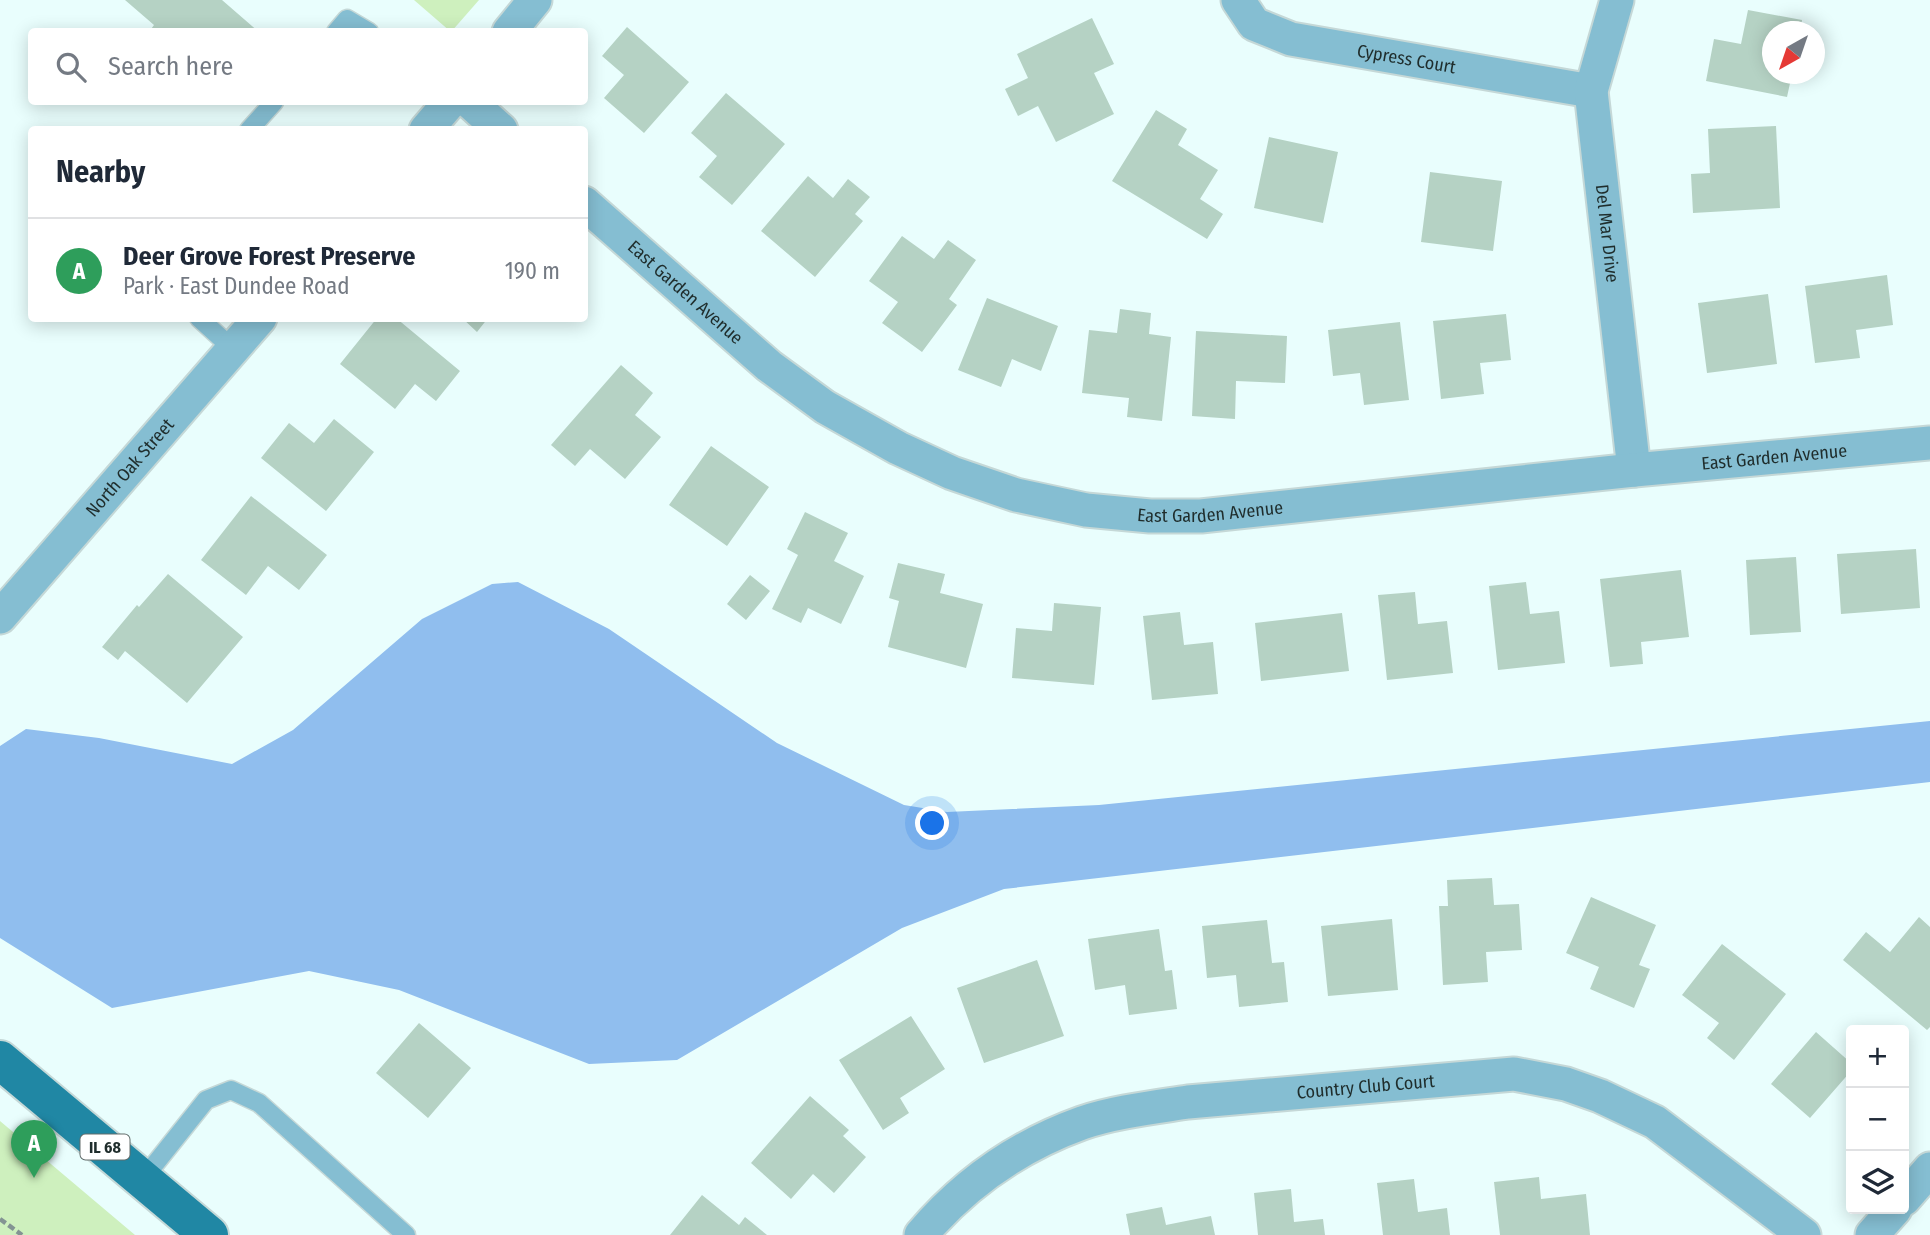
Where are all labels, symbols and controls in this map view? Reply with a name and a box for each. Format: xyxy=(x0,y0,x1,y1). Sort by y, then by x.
north arrow xyxy=(1762,21,1825,84)
search box xyxy=(28,28,588,105)
street label: Cypress Court xyxy=(1355,40,1458,78)
icon: search xyxy=(52,48,90,86)
text: Search here xyxy=(108,51,233,82)
text: Nearby xyxy=(56,154,145,190)
street label: Del Mar Drive xyxy=(1591,183,1624,284)
street label: East Garden Avenue xyxy=(623,236,747,349)
text: Deer Grove Forest Preserve xyxy=(123,241,415,272)
text: A xyxy=(73,257,85,285)
text: 190 m xyxy=(505,257,560,285)
text: Park · East Dundee Road xyxy=(123,272,350,300)
street label: North Oak Street xyxy=(81,414,179,521)
street label: East Garden Avenue xyxy=(1700,440,1848,475)
street label: East Garden Avenue xyxy=(1136,496,1284,527)
your location xyxy=(915,806,949,840)
map controls xyxy=(1846,1025,1909,1214)
button: + xyxy=(1846,1025,1909,1088)
street label: Country Club Court xyxy=(1296,1070,1436,1104)
button: − xyxy=(1846,1088,1909,1151)
pin: A xyxy=(11,1120,57,1178)
road number: IL 68 xyxy=(80,1134,130,1160)
button: layers xyxy=(1846,1151,1909,1214)

